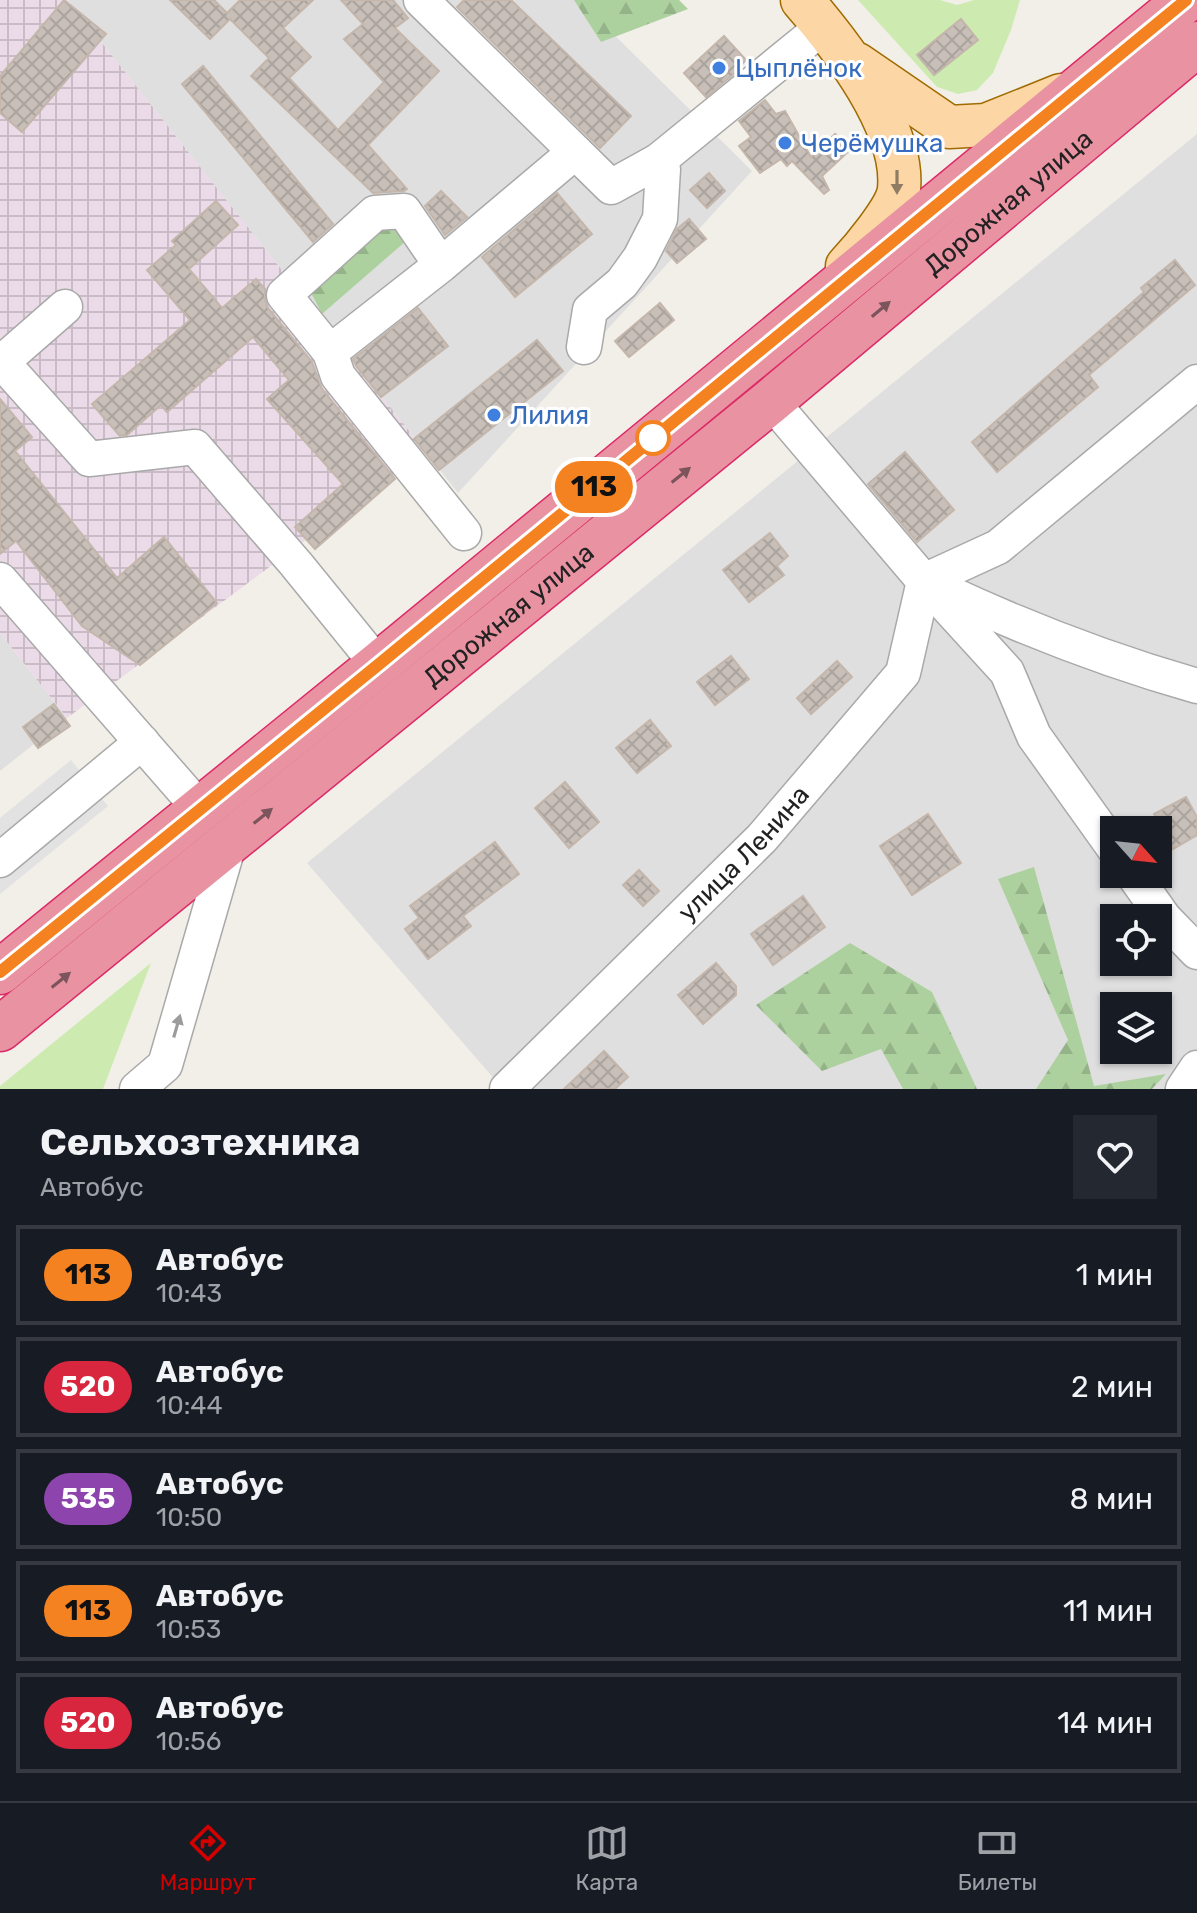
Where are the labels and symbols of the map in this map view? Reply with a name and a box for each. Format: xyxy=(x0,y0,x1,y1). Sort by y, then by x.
place label: Цыплёнок xyxy=(735,53,862,84)
marker: Цыплёнок xyxy=(710,59,728,77)
street label: Дорожная улица xyxy=(918,123,1099,282)
place label: Черёмушка xyxy=(801,128,943,159)
marker: Черёмушка xyxy=(776,134,794,152)
one-way arrow xyxy=(891,170,903,195)
one-way arrow xyxy=(871,301,891,318)
place label: Лилия xyxy=(510,400,589,431)
marker: Лилия xyxy=(485,406,503,424)
unlabelled marker xyxy=(636,421,670,455)
line badge: 113 xyxy=(548,461,640,513)
one-way arrow xyxy=(671,467,691,484)
street label: Дорожная улица xyxy=(418,537,600,693)
street label: улица Ленина xyxy=(672,779,816,928)
one-way arrow xyxy=(253,809,273,825)
north arrow xyxy=(1100,816,1172,888)
one-way arrow xyxy=(51,972,71,989)
one-way arrow xyxy=(171,1013,183,1038)

